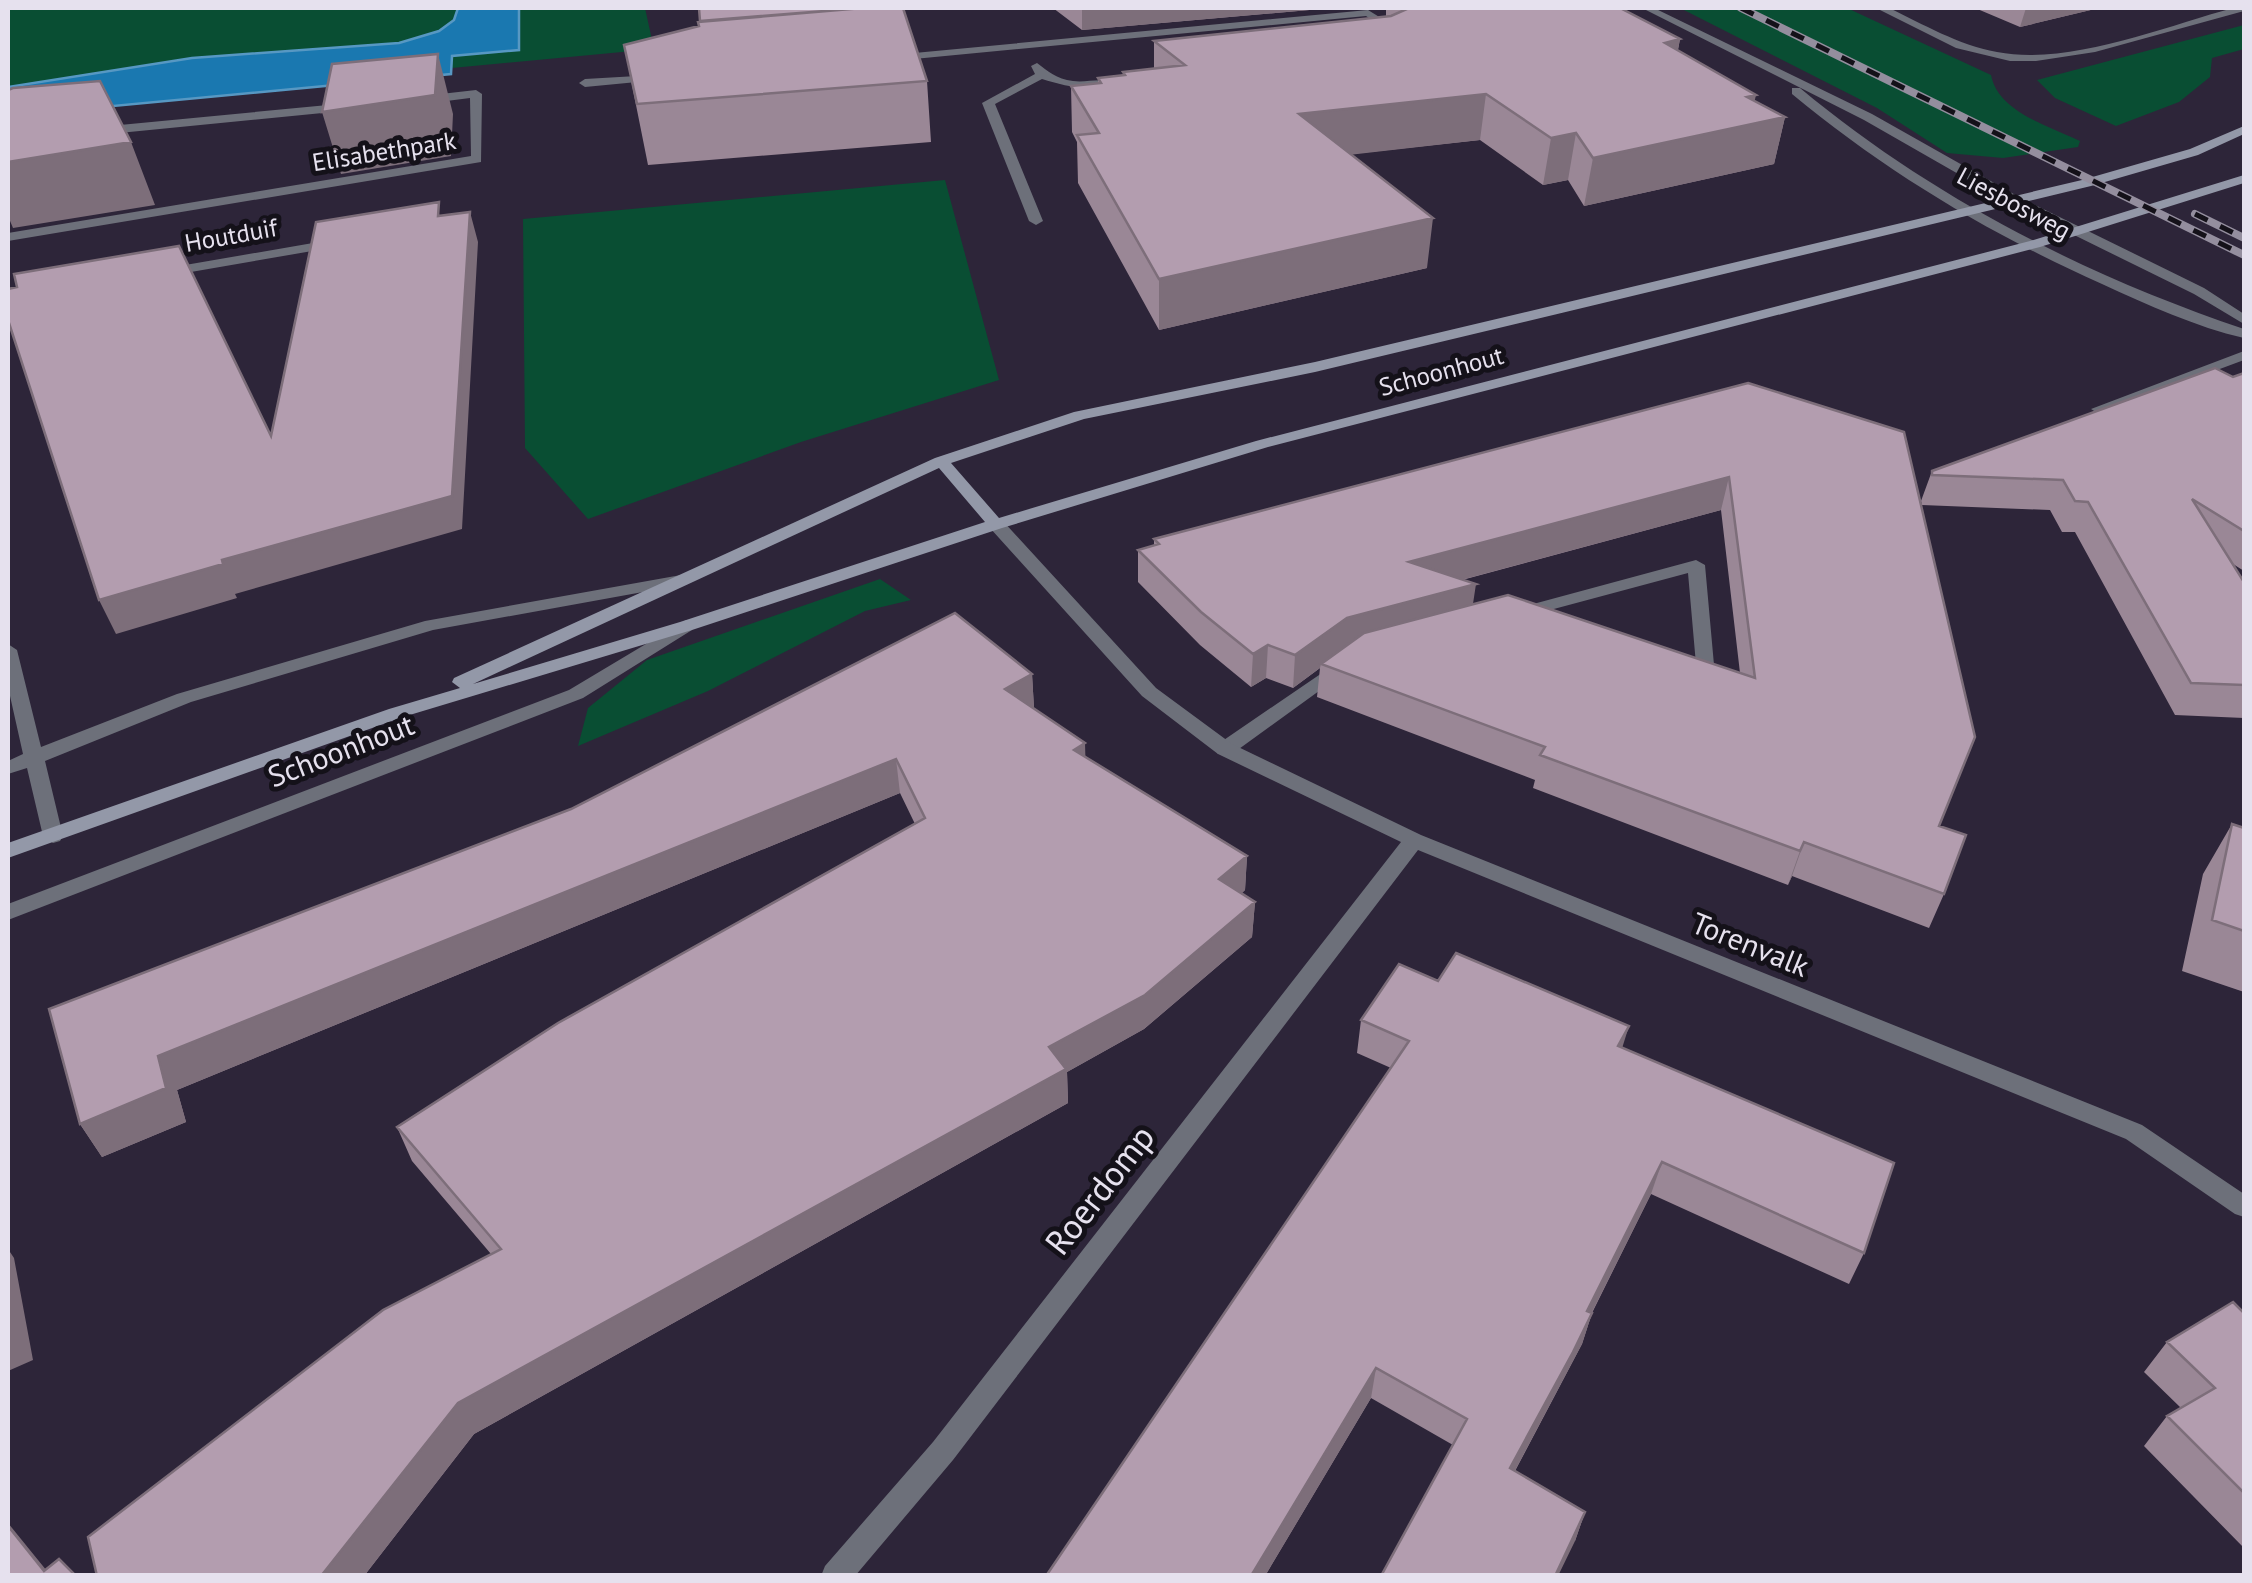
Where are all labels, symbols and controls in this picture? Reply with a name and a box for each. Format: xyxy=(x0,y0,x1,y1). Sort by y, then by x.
street label: Elisabethpark xyxy=(310,124,458,178)
street label: Liesbosweg xyxy=(1952,160,2076,246)
street label: Houtduif xyxy=(182,211,281,259)
street label: Schoonhout xyxy=(1375,339,1507,403)
street label: Schoonhout xyxy=(262,704,419,795)
street label: Torenvalk xyxy=(1686,902,1816,985)
street label: Roerdomp xyxy=(1034,1115,1164,1264)

